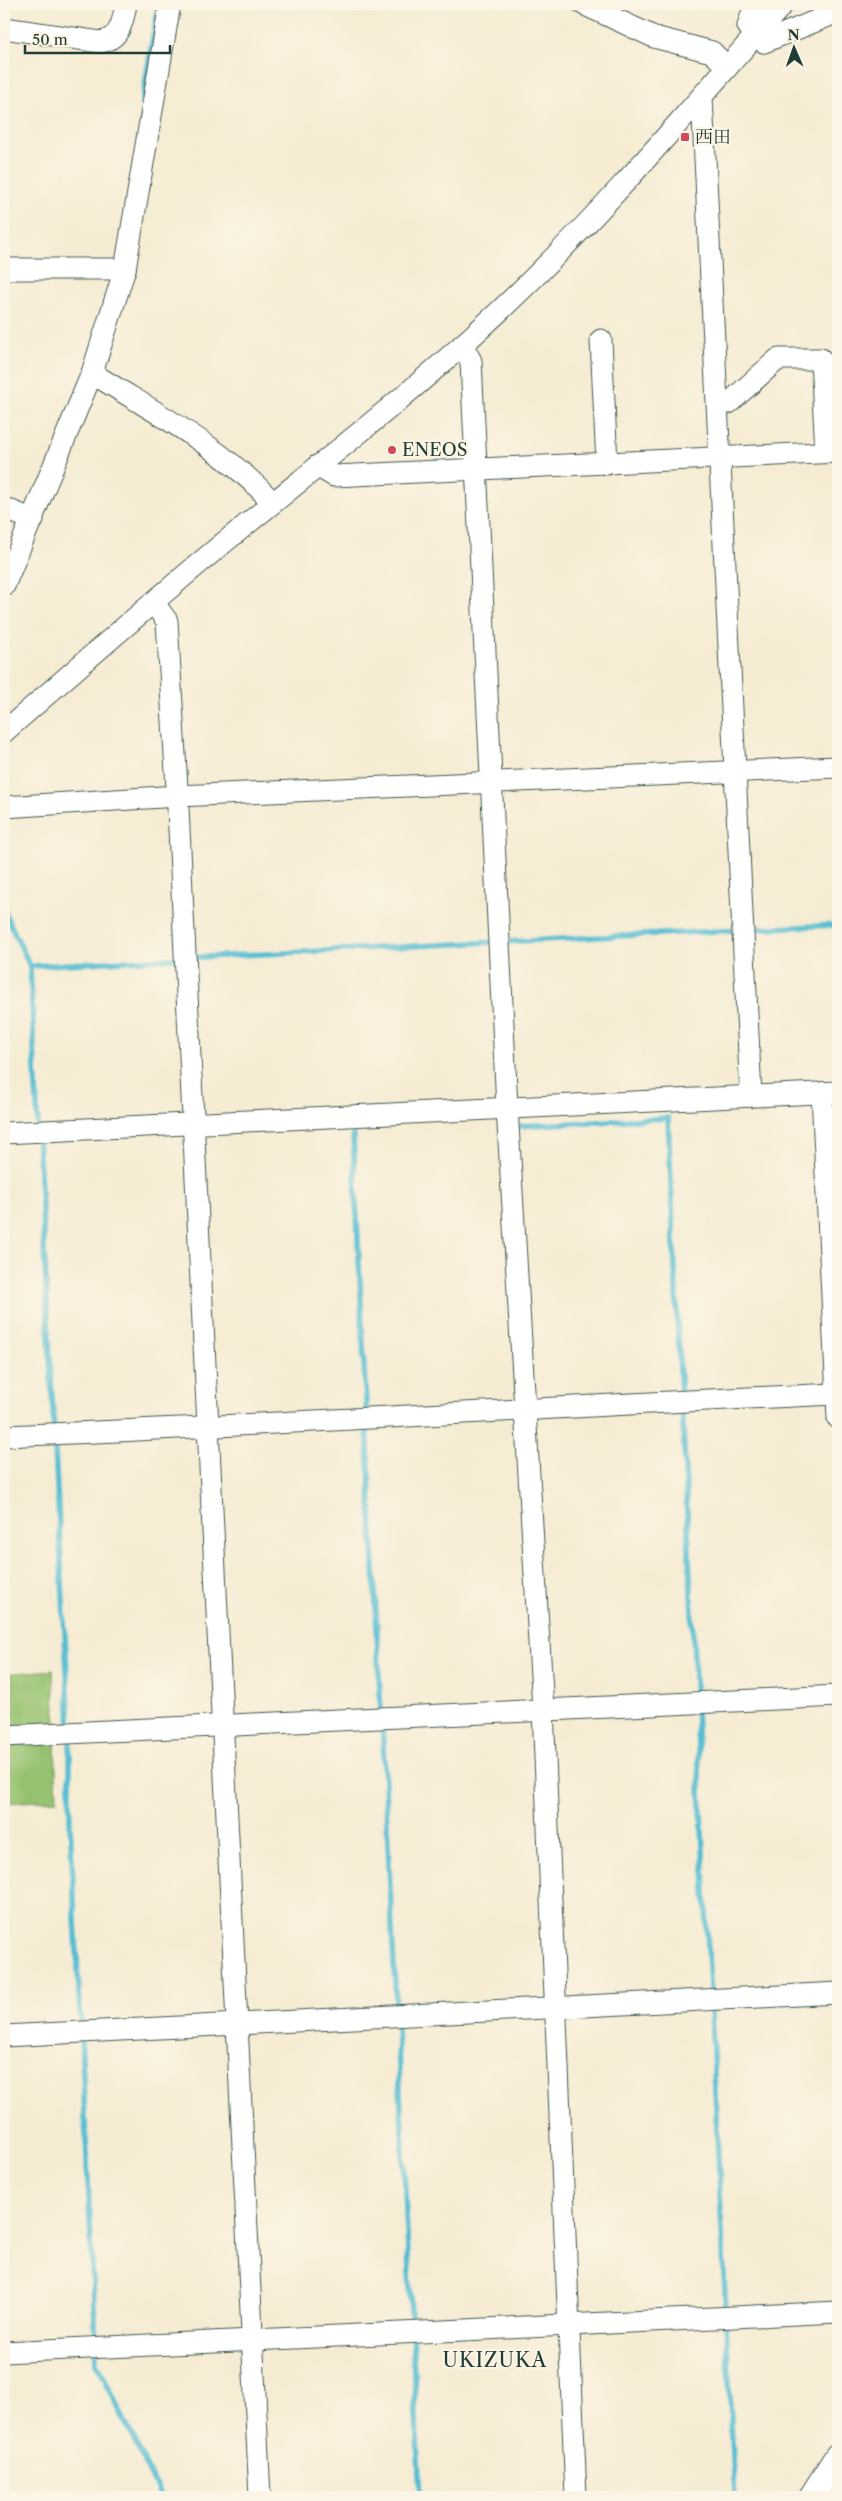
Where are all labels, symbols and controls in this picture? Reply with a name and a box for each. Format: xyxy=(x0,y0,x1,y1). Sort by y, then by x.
scale bar xyxy=(25,22,170,54)
north arrow xyxy=(770,22,820,72)
text: N xyxy=(787,26,800,44)
text: 50 m xyxy=(32,30,68,49)
place label: 西田 xyxy=(695,126,731,148)
marker: 西田 xyxy=(679,131,691,143)
place label: ENEOS xyxy=(402,439,467,461)
marker: ENEOS xyxy=(386,444,398,456)
district label: UKIZUKA xyxy=(443,2348,548,2372)

